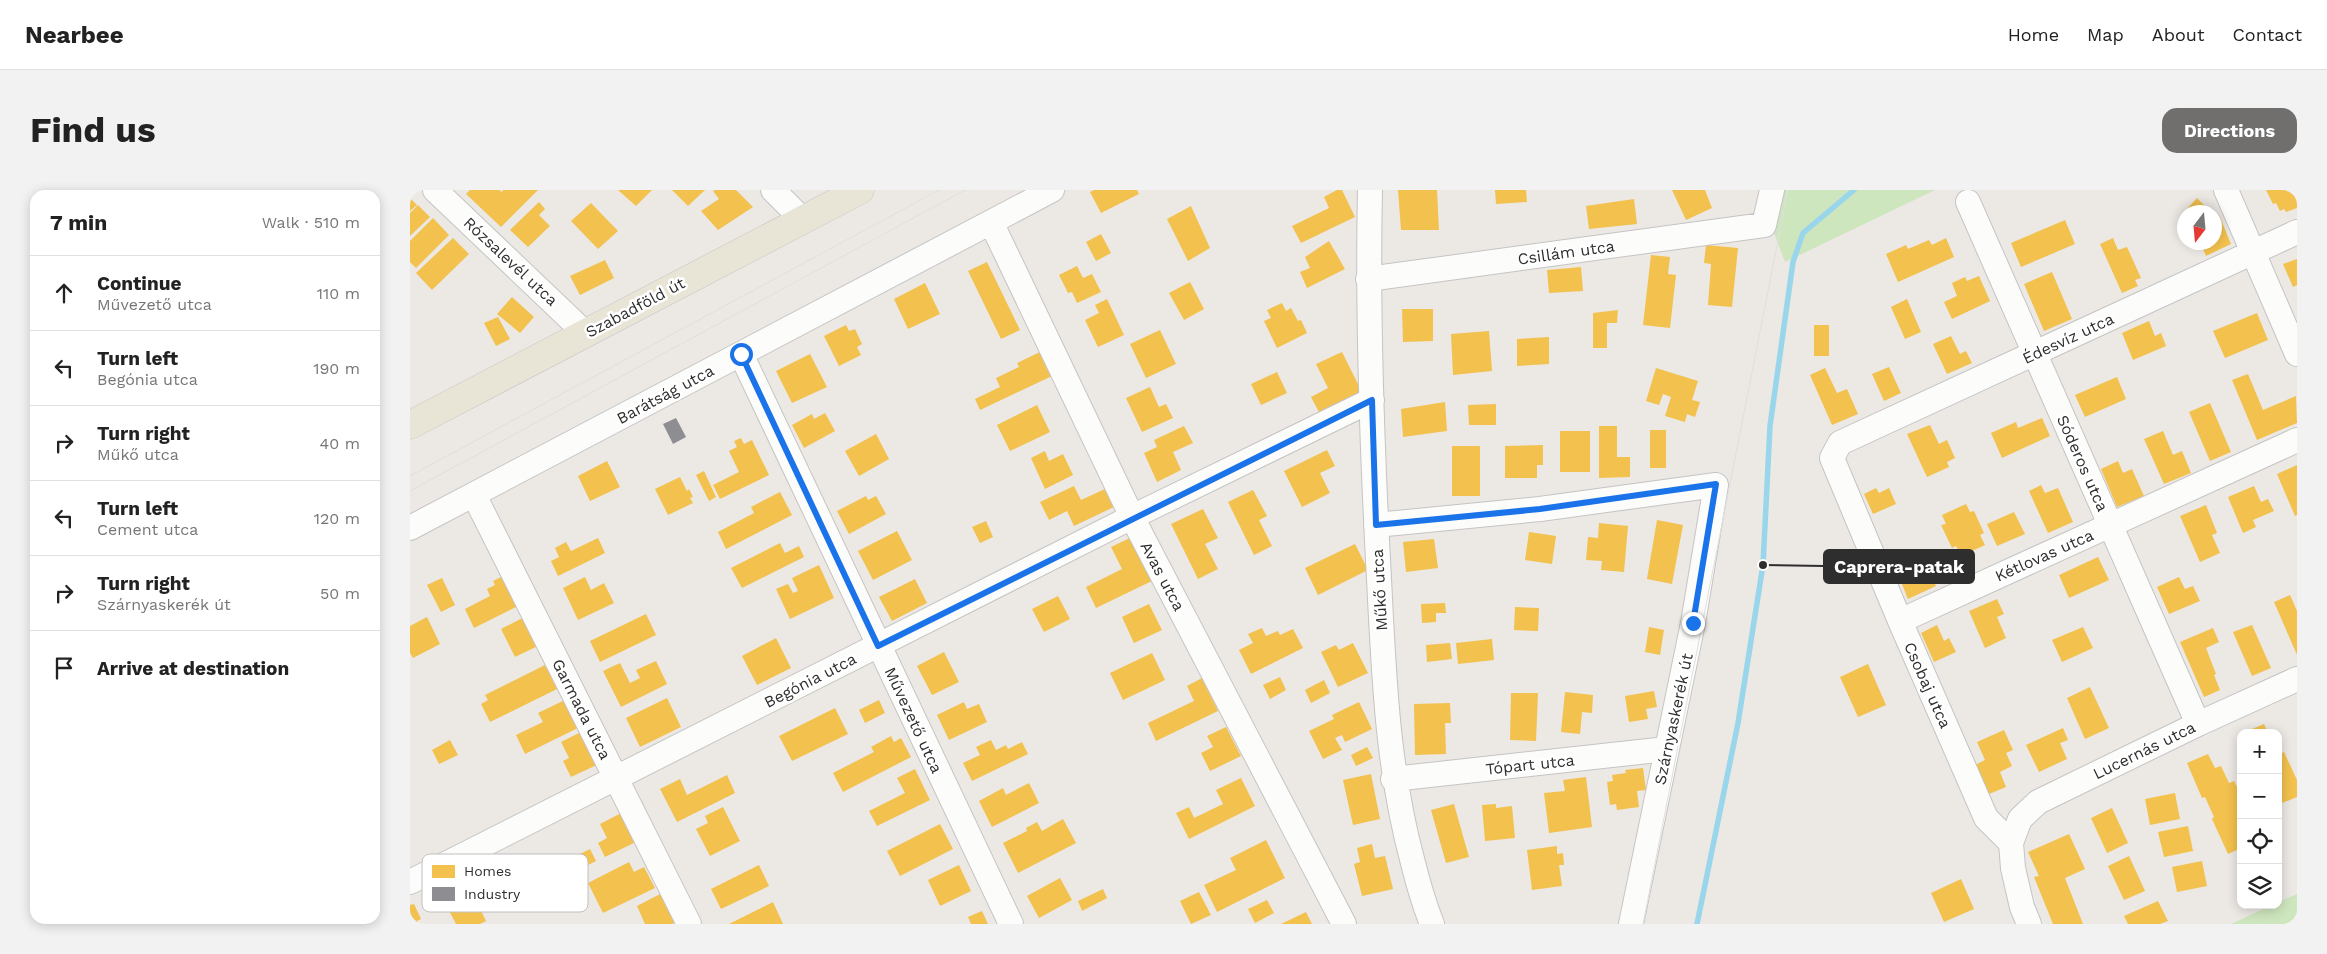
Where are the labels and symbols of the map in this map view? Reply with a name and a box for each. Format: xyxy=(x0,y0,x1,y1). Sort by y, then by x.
north arrow xyxy=(2177,205,2222,250)
street label: Rózsalevél utca xyxy=(460,213,562,310)
street label: Csillám utca xyxy=(1516,236,1616,269)
street label: Szabadföld út xyxy=(582,273,688,342)
street label: Édesvíz utca xyxy=(2020,309,2117,368)
route start xyxy=(730,343,753,366)
street label: Barátság utca xyxy=(613,361,717,428)
street label: Sóderos utca xyxy=(2053,412,2112,514)
street label: Kétlovas utca xyxy=(1992,525,2096,586)
street label: Avas utca xyxy=(1136,538,1189,614)
street label: Műkő utca xyxy=(1368,549,1391,631)
callout: Caprera-patak xyxy=(1824,550,1974,583)
text: Caprera-patak xyxy=(1834,556,1965,577)
route end xyxy=(1682,612,1705,635)
street label: Csobaj utca xyxy=(1900,639,1955,731)
street label: Begónia utca xyxy=(761,649,859,712)
street label: Szárnyaskerék út xyxy=(1650,651,1697,787)
street label: Garmada utca xyxy=(548,656,615,763)
street label: Művezető utca xyxy=(881,664,946,776)
street label: Lucernás utca xyxy=(2090,717,2198,783)
street label: Tópart utca xyxy=(1485,750,1576,779)
legend xyxy=(422,854,588,912)
text: Homes xyxy=(464,863,511,879)
text: Industry xyxy=(464,886,521,902)

